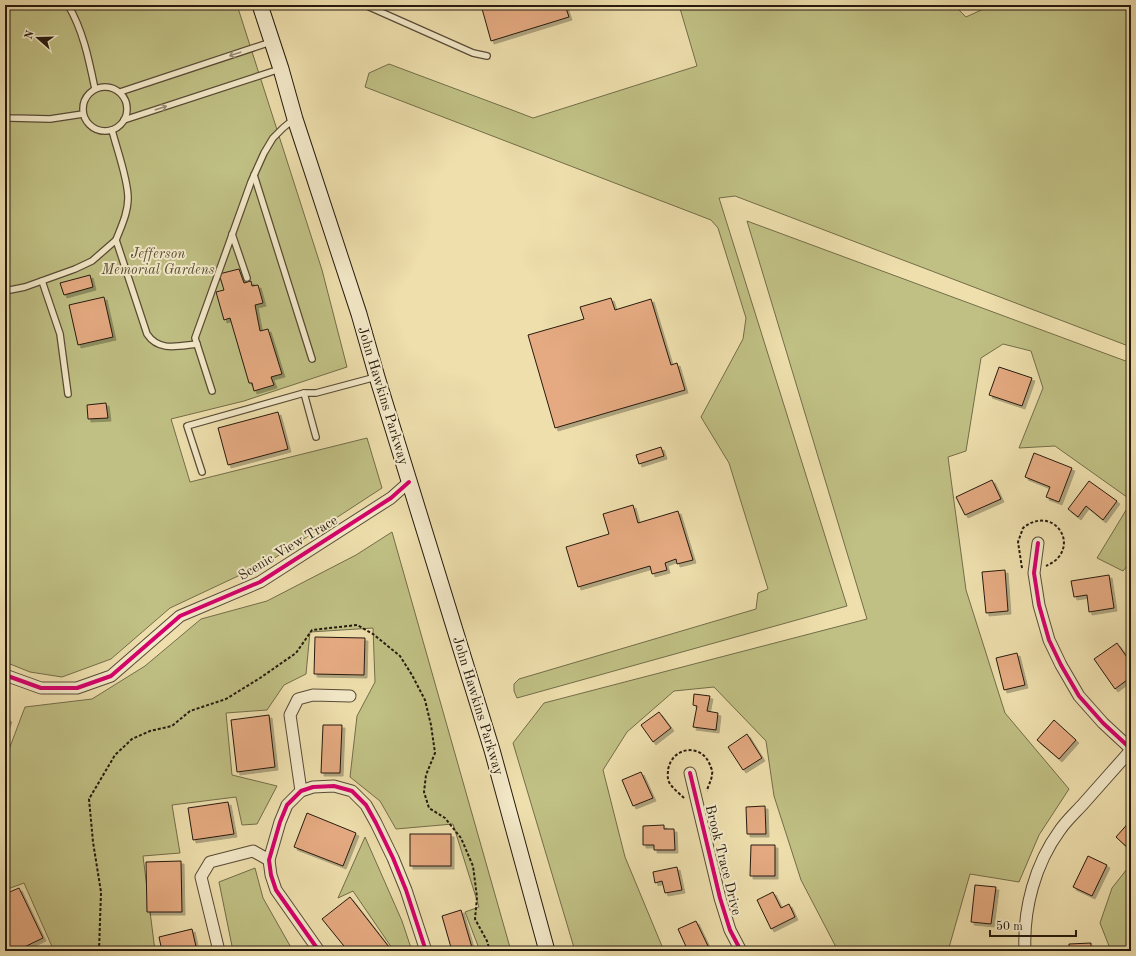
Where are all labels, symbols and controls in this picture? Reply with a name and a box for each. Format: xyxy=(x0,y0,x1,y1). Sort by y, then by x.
north arrow xyxy=(18,18,58,58)
text: N xyxy=(23,29,37,41)
one-way arrow xyxy=(229,51,241,59)
one-way arrow xyxy=(155,104,168,111)
park label: Jefferson Memorial Gardens xyxy=(100,247,215,277)
street label: John Hawkins Parkway xyxy=(355,325,411,467)
street label: Scenic View Trace xyxy=(236,513,340,583)
street label: John Hawkins Parkway xyxy=(450,635,506,777)
street label: Brook Trace Drive xyxy=(703,803,743,917)
scale bar xyxy=(990,912,1076,938)
text: 50 m xyxy=(996,920,1023,933)

